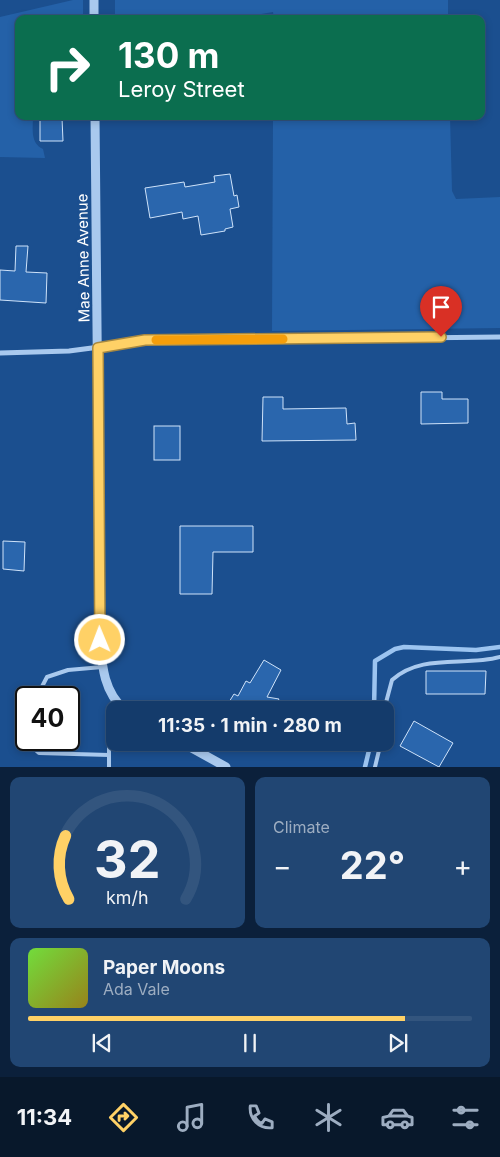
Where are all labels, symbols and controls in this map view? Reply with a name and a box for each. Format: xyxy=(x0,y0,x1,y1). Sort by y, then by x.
text: 130 m xyxy=(118,34,220,76)
icon: right xyxy=(35,35,100,100)
text: Leroy Street xyxy=(118,76,245,102)
street label: Mae Anne Avenue xyxy=(72,194,94,322)
pin xyxy=(420,286,462,337)
icon: arrive xyxy=(427,293,455,321)
position arrow xyxy=(73,613,125,665)
speed limit sign: 40 xyxy=(15,686,80,751)
text: 11:35 · 1 min · 280 m xyxy=(158,714,342,737)
text: Climate xyxy=(273,817,330,837)
text: 32 xyxy=(94,828,161,891)
text: 22° xyxy=(340,842,405,888)
text: − xyxy=(273,849,292,883)
text: + xyxy=(453,849,472,883)
text: km/h xyxy=(106,887,149,908)
text: Paper Moons xyxy=(103,956,225,979)
text: Ada Vale xyxy=(103,979,170,999)
icon: previous xyxy=(88,1029,116,1057)
icon: pause xyxy=(236,1029,264,1057)
icon: next xyxy=(384,1029,412,1057)
icon: directions xyxy=(106,1100,141,1135)
icon: music xyxy=(174,1100,209,1135)
icon: phone xyxy=(243,1100,278,1135)
icon: climate xyxy=(311,1100,346,1135)
icon: car xyxy=(380,1100,415,1135)
icon: filters xyxy=(448,1100,483,1135)
text: 11:34 xyxy=(17,1104,72,1130)

